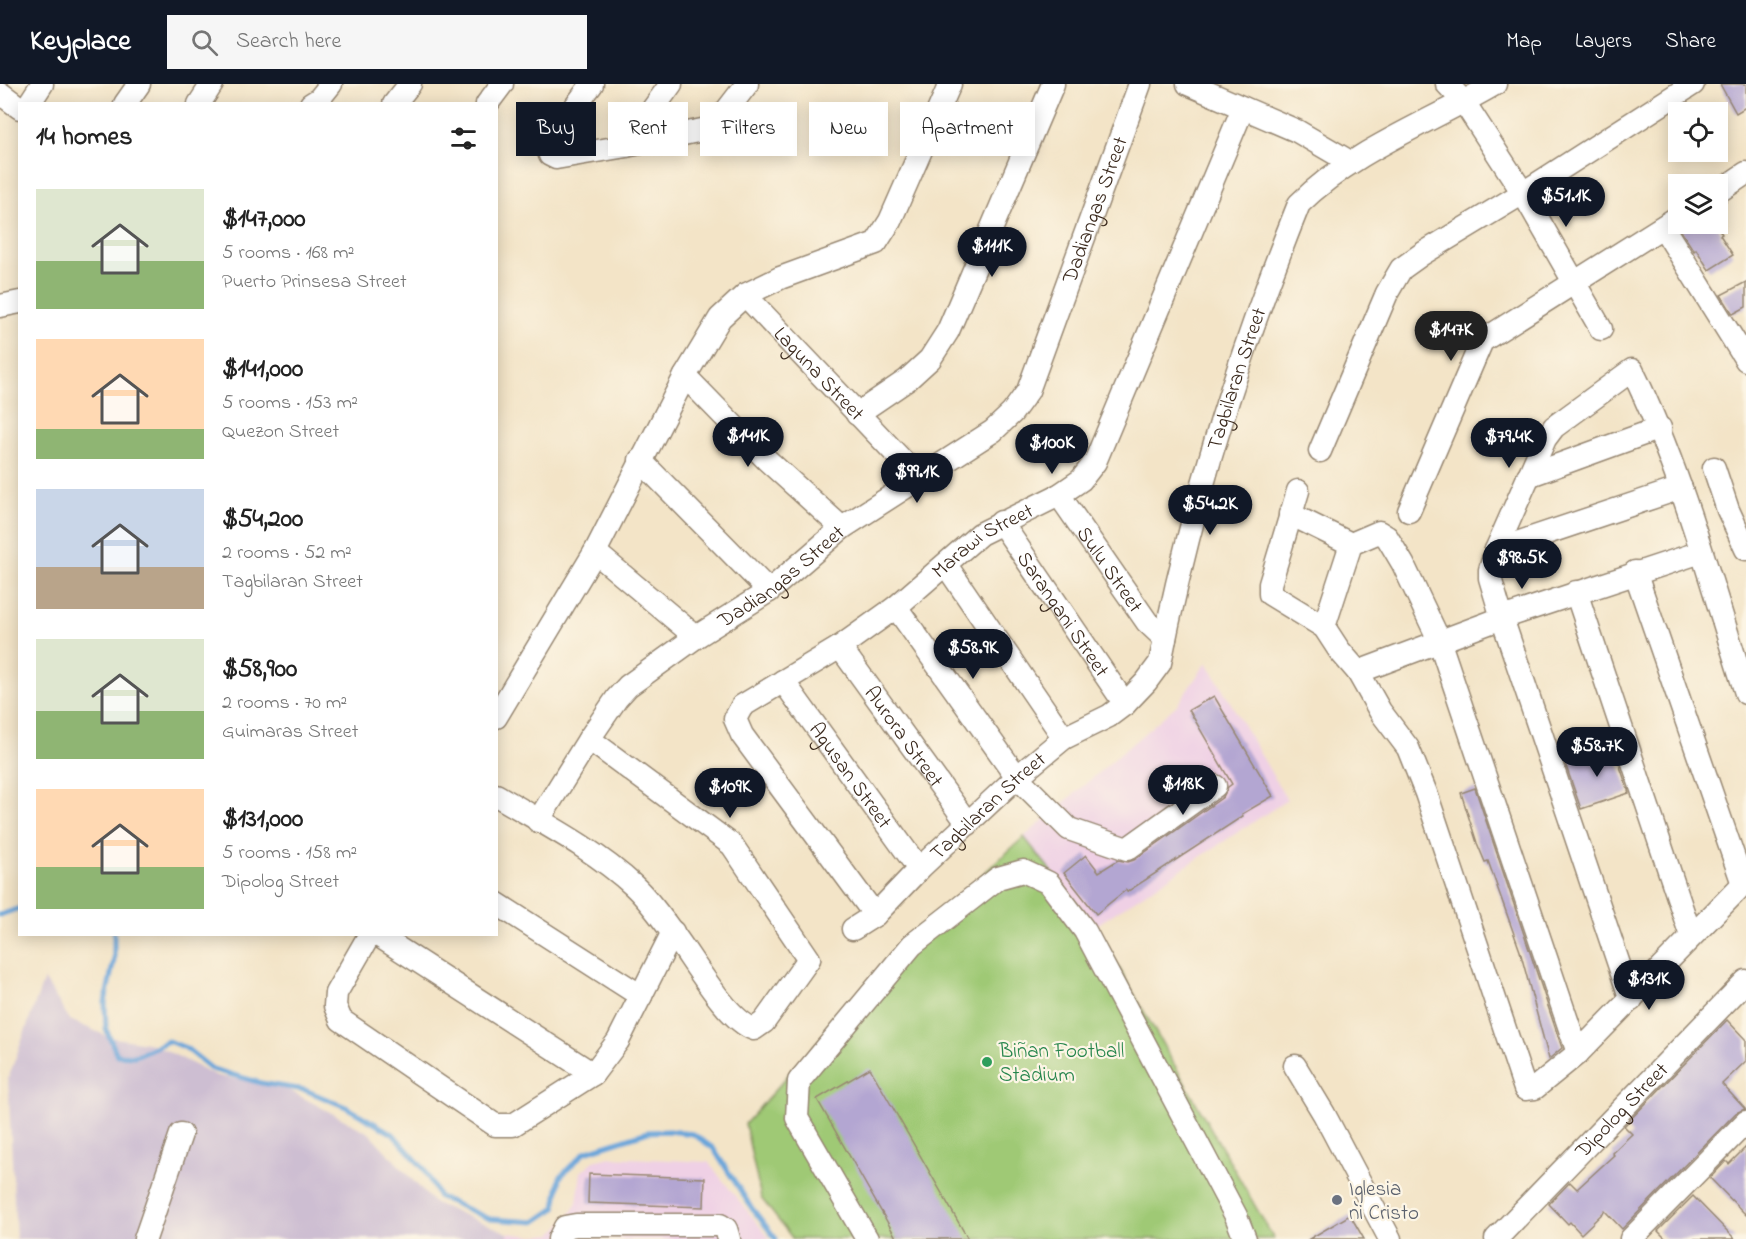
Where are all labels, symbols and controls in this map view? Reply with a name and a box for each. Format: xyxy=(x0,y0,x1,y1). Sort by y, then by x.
search box xyxy=(167,15,587,69)
text: Keyplace xyxy=(30,22,131,63)
icon: search xyxy=(188,26,221,59)
text: Search here xyxy=(236,26,341,58)
text: Map xyxy=(1506,27,1542,57)
text: Layers xyxy=(1575,27,1632,57)
text: Share xyxy=(1665,27,1716,57)
chip: Buy xyxy=(516,102,596,156)
chip: Rent xyxy=(608,102,688,156)
chip: Filters xyxy=(700,102,797,156)
chip: New xyxy=(809,102,888,156)
chip: Apartment xyxy=(900,102,1035,156)
map controls xyxy=(1668,102,1728,234)
button: locate xyxy=(1668,102,1728,162)
text: 14 homes xyxy=(36,119,132,157)
icon: filters xyxy=(447,122,480,155)
street label: Dadiangas Street xyxy=(1055,133,1137,289)
button: layers xyxy=(1668,174,1728,234)
pin: $51.1K xyxy=(1517,177,1615,228)
text: $51.1K xyxy=(1541,182,1591,211)
text: $147,000 xyxy=(222,201,306,239)
icon: home xyxy=(84,213,156,285)
pin: $111K xyxy=(950,227,1034,278)
text: $111K xyxy=(972,232,1012,261)
text: 5 rooms · 168 m² xyxy=(222,239,355,268)
text: Puerto Prinsesa Street xyxy=(222,268,407,297)
street label: Tagbilaran Street xyxy=(1200,304,1275,454)
pin: $147K xyxy=(1409,311,1493,362)
text: $147K xyxy=(1429,316,1473,345)
street label: Laguna Street xyxy=(766,321,870,429)
text: $141,000 xyxy=(222,351,303,389)
icon: home xyxy=(84,363,156,435)
text: 5 rooms · 153 m² xyxy=(222,389,358,418)
pin: $141K xyxy=(706,417,790,468)
text: Quezon Street xyxy=(222,418,339,447)
pin: $79.4K xyxy=(1460,418,1558,469)
text: $141K xyxy=(727,422,769,451)
text: $79.4K xyxy=(1485,423,1533,452)
pin: $100K xyxy=(1010,424,1094,475)
text: $100K xyxy=(1029,429,1075,458)
pin: $99.1K xyxy=(868,453,966,504)
text: $99.1K xyxy=(895,458,939,487)
pin: $54.2K xyxy=(1161,485,1259,536)
text: $54.2K xyxy=(1182,490,1238,519)
street label: Marawi Street xyxy=(926,497,1039,586)
text: $54,200 xyxy=(222,501,303,539)
icon: home xyxy=(84,513,156,585)
street label: Dadiangas Street xyxy=(712,519,852,637)
street label: Sulu Street xyxy=(1068,521,1149,619)
text: 2 rooms · 52 m² xyxy=(222,539,352,568)
pin: $98.5K xyxy=(1473,539,1571,590)
text: $98.5K xyxy=(1497,544,1547,573)
street label: Sarangani Street xyxy=(1008,546,1115,684)
text: Tagbilaran Street xyxy=(222,568,363,597)
pin: $58.9K xyxy=(924,629,1022,680)
text: $58.9K xyxy=(948,634,998,663)
text: $58,900 xyxy=(222,651,297,689)
icon: home xyxy=(84,663,156,735)
street label: Aurora Street xyxy=(856,681,950,794)
text: 2 rooms · 70 m² xyxy=(222,689,347,718)
street label: Agusan Street xyxy=(801,717,898,836)
text: Guimaras Street xyxy=(222,718,358,747)
pin: $58.7K xyxy=(1548,727,1646,778)
text: $58.7K xyxy=(1570,732,1624,761)
street label: Tagbilaran Street xyxy=(924,746,1053,868)
pin: $118K xyxy=(1141,765,1225,816)
pin: $109K xyxy=(688,768,772,819)
text: $118K xyxy=(1162,770,1204,799)
text: $109K xyxy=(709,773,751,802)
text: $131,000 xyxy=(222,801,303,839)
icon: home xyxy=(84,813,156,885)
text: 5 rooms · 158 m² xyxy=(222,839,357,868)
text: Dipolog Street xyxy=(222,868,339,897)
pin: $131K xyxy=(1607,960,1691,1011)
text: $131K xyxy=(1628,965,1670,994)
place label: Biñan Football Stadium xyxy=(998,1037,1124,1091)
marker: Biñan Football Stadium xyxy=(980,1055,994,1069)
street label: Dipolog Street xyxy=(1568,1056,1676,1166)
place label: Iglesia ni Cristo xyxy=(1349,1175,1419,1229)
marker: Iglesia ni Cristo xyxy=(1330,1193,1344,1207)

